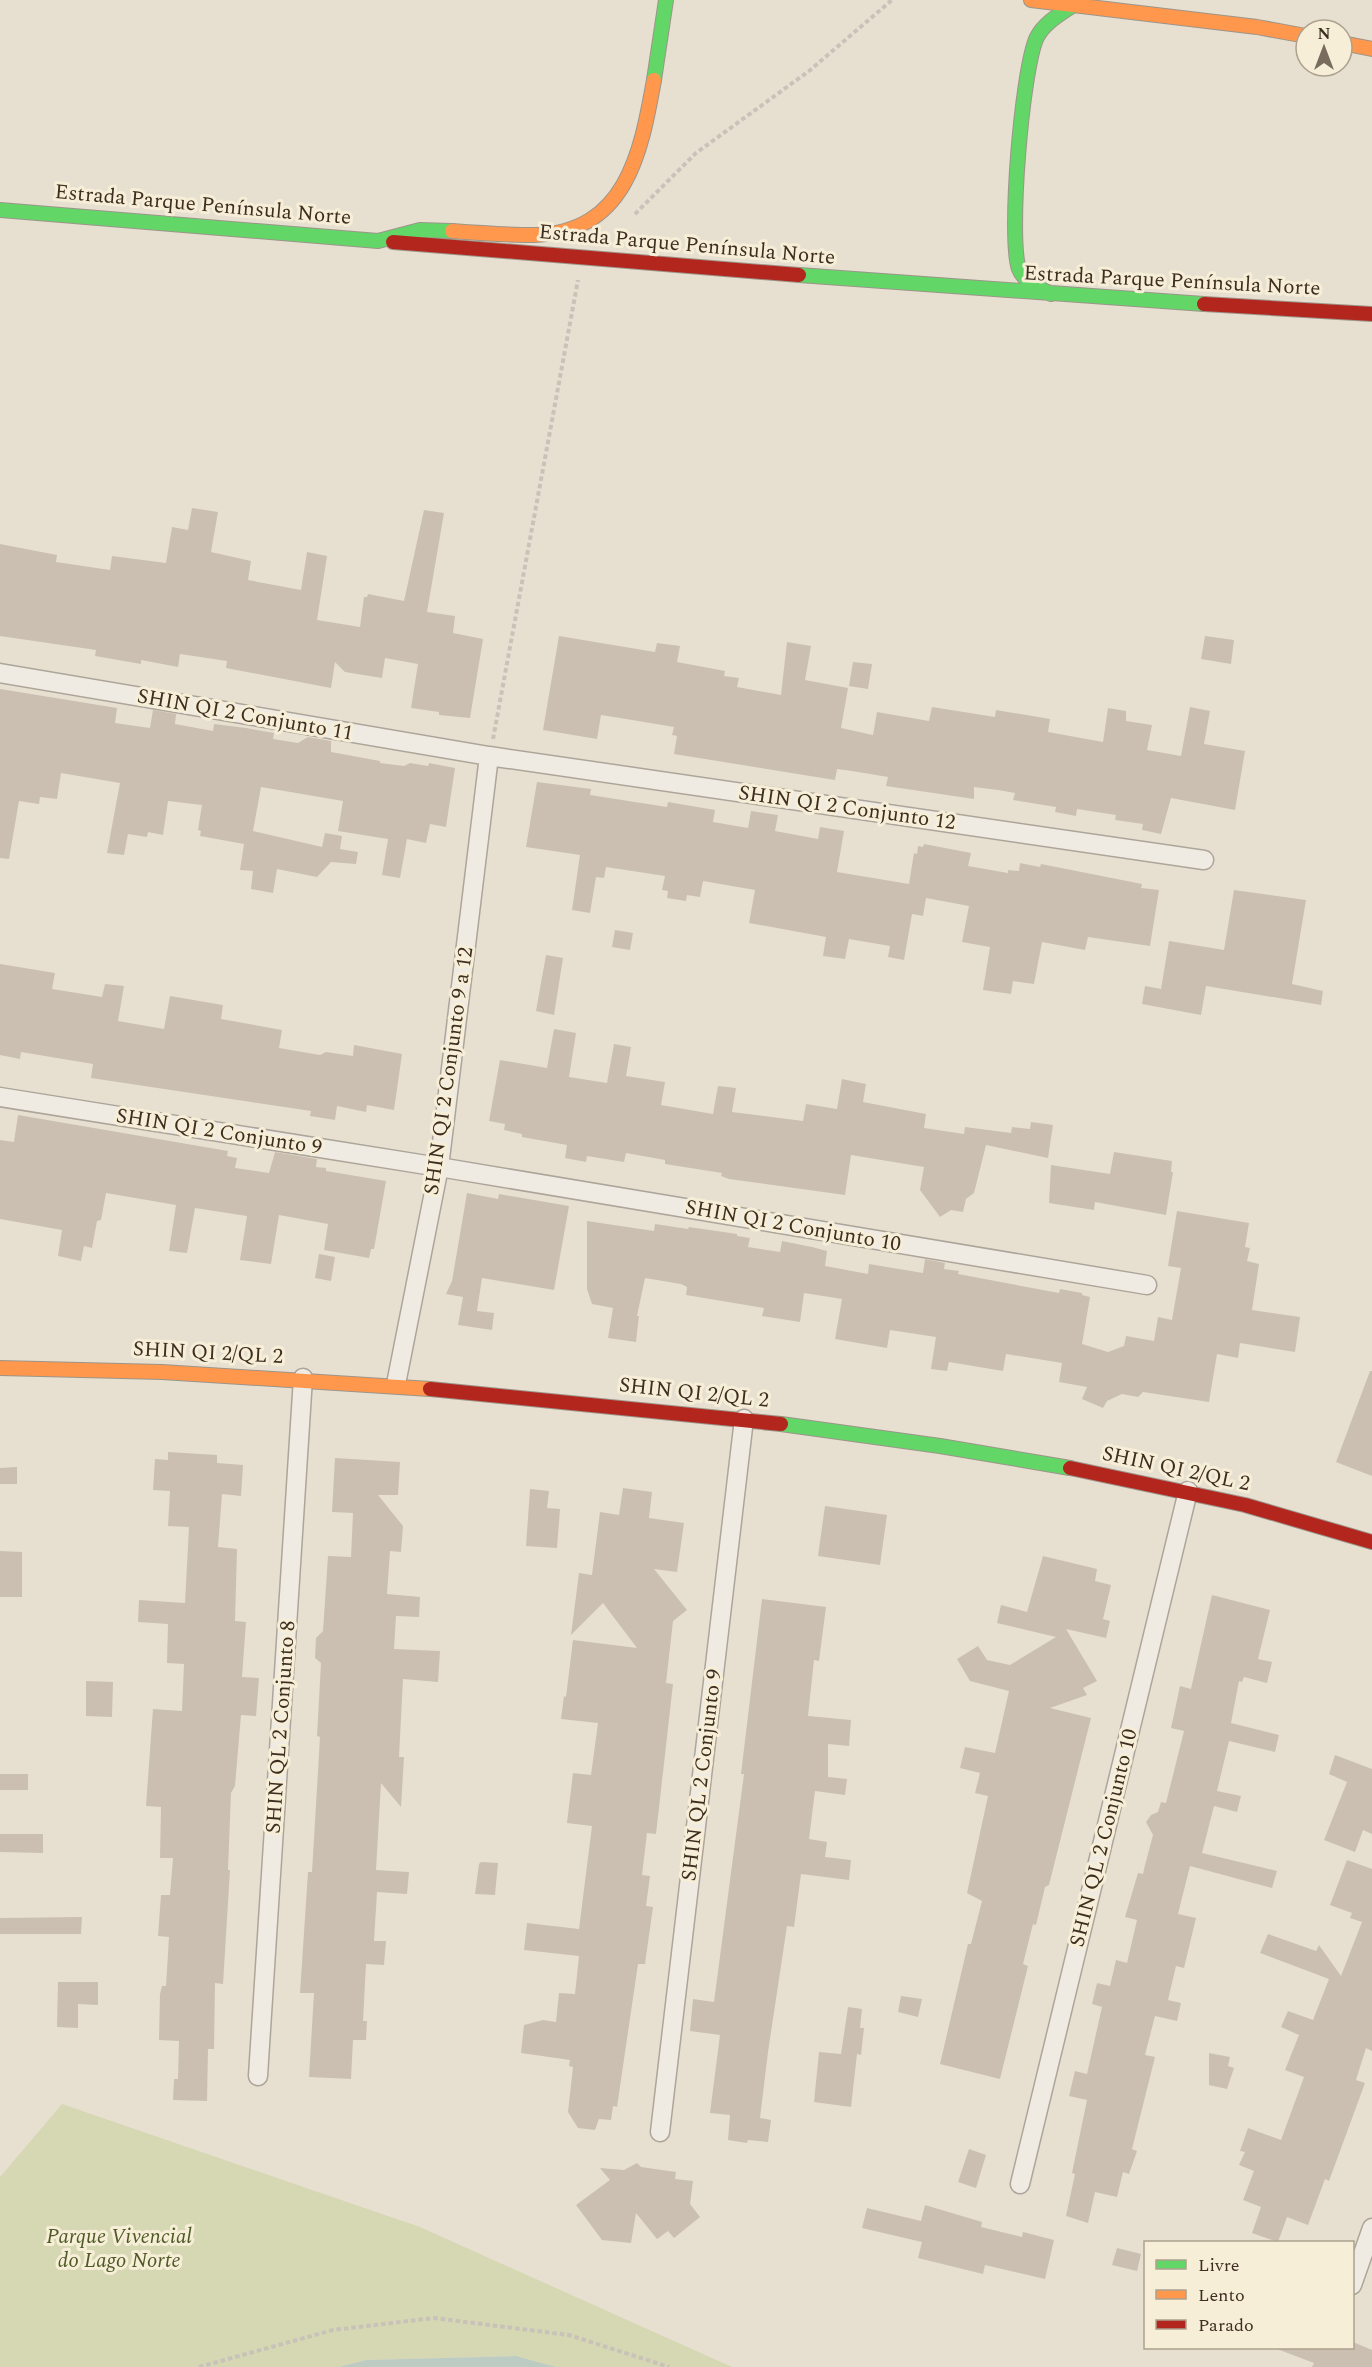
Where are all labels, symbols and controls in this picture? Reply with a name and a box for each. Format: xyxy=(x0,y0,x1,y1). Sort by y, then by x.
north arrow xyxy=(1294,18,1354,78)
text: N xyxy=(1317,22,1331,46)
street label: Estrada Parque Península Norte xyxy=(53,176,353,234)
street label: Estrada Parque Península Norte xyxy=(537,216,837,274)
street label: Estrada Parque Península Norte xyxy=(1023,257,1321,305)
street label: SHIN QI 2 Conjunto 11 xyxy=(134,680,356,750)
street label: SHIN QI 2 Conjunto 12 xyxy=(736,777,958,839)
street label: SHIN QI 2 Conjunto 9 a 12 xyxy=(416,945,482,1197)
street label: SHIN QI 2 Conjunto 9 xyxy=(114,1100,324,1164)
street label: SHIN QI 2 Conjunto 10 xyxy=(682,1191,904,1261)
street label: SHIN QI 2/QL 2 xyxy=(132,1333,284,1373)
street label: SHIN QI 2/QL 2 xyxy=(617,1369,771,1417)
street label: SHIN QI 2/QL 2 xyxy=(1099,1438,1253,1500)
street label: SHIN QL 2 Conjunto 8 xyxy=(258,1619,304,1835)
street label: SHIN QL 2 Conjunto 9 xyxy=(673,1667,731,1883)
street label: SHIN QL 2 Conjunto 10 xyxy=(1061,1725,1147,1951)
park label: Parque Vivencial do Lago Norte xyxy=(46,2221,192,2277)
legend xyxy=(1144,2241,1354,2349)
text: Livre xyxy=(1198,2252,1240,2279)
text: Lento xyxy=(1198,2282,1245,2309)
text: Parado xyxy=(1198,2312,1254,2339)

